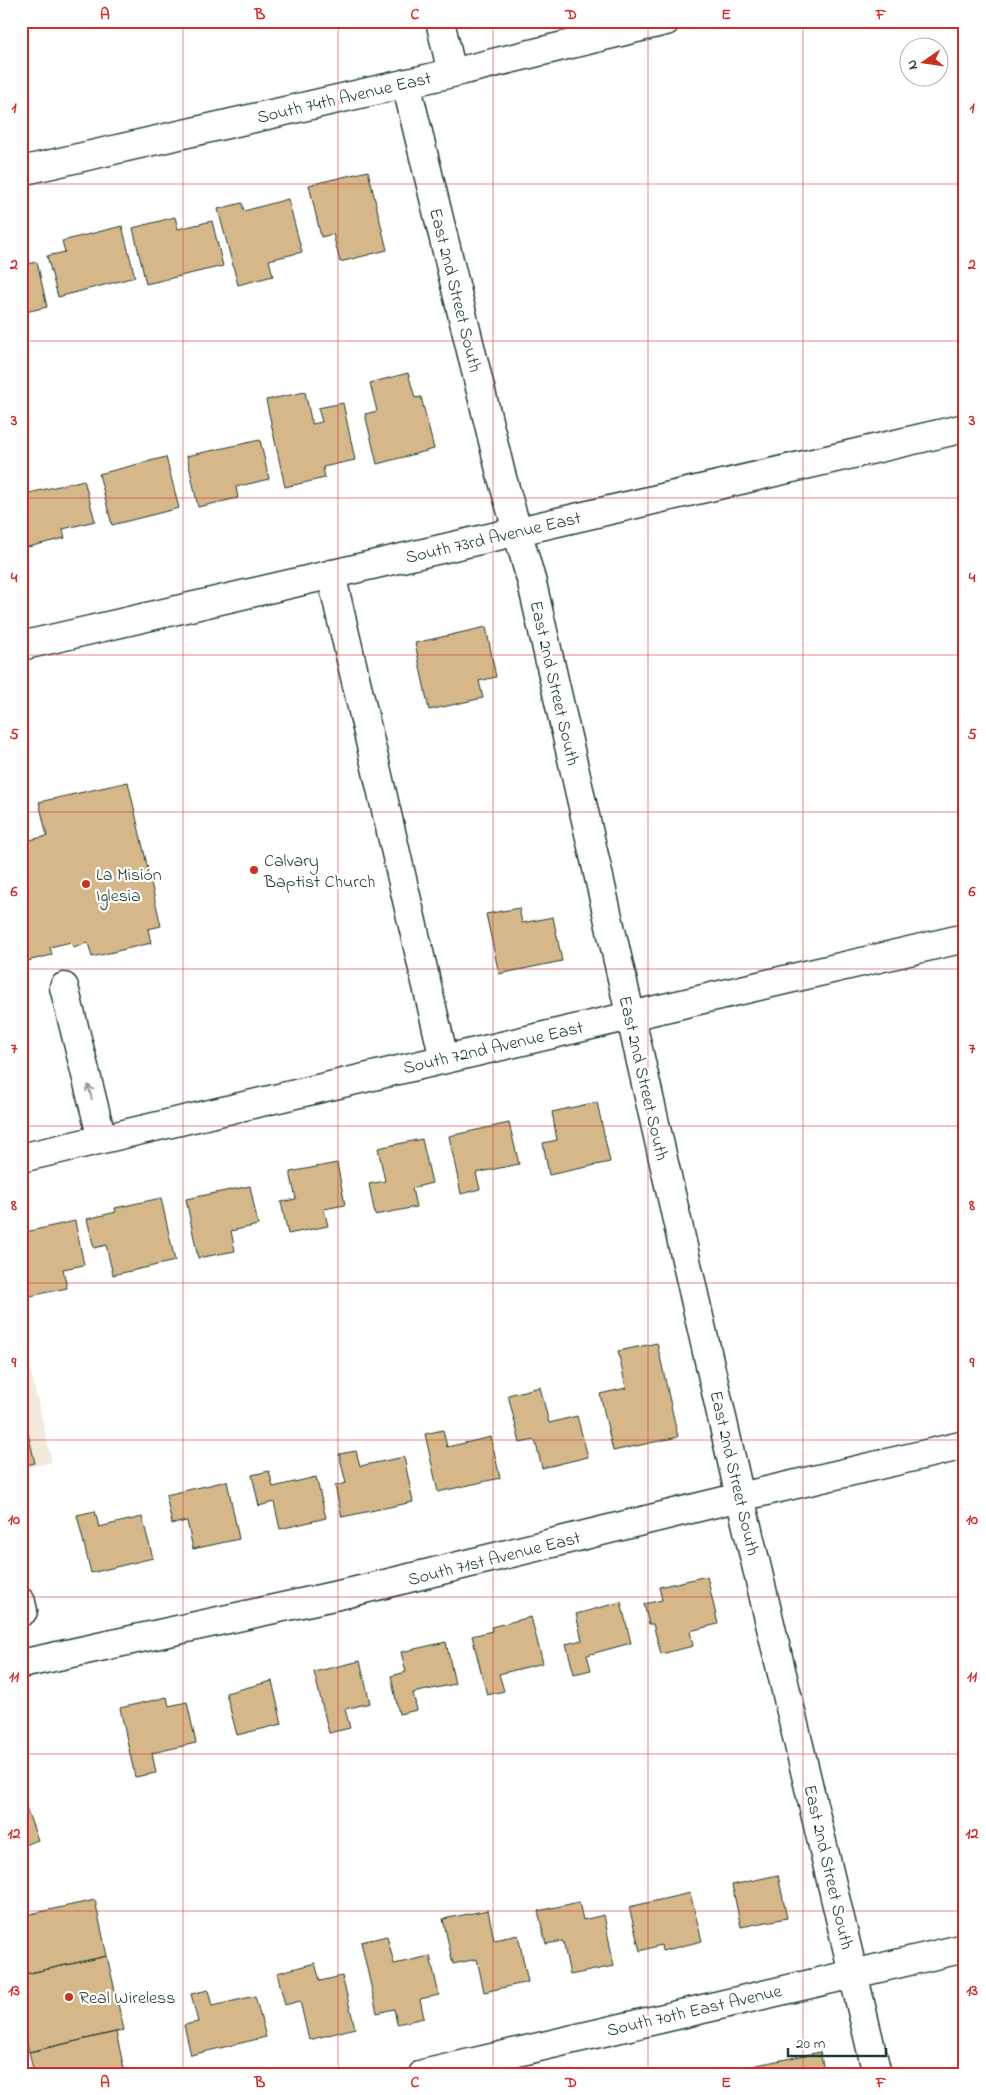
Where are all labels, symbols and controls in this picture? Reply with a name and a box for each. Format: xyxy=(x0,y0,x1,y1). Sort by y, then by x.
text: A xyxy=(100,3,110,27)
text: B xyxy=(254,3,266,27)
text: C xyxy=(411,3,420,27)
text: D xyxy=(564,3,577,27)
text: E xyxy=(721,3,731,27)
text: F xyxy=(875,3,887,27)
north arrow xyxy=(898,38,948,88)
text: N xyxy=(902,58,924,72)
street label: South 74th Avenue East xyxy=(255,66,434,132)
text: 1 xyxy=(11,96,17,120)
text: 1 xyxy=(969,96,975,120)
street label: East 2nd Street South xyxy=(421,206,487,375)
text: 2 xyxy=(9,253,18,277)
text: 2 xyxy=(967,253,976,277)
text: 3 xyxy=(10,409,18,433)
text: 3 xyxy=(968,409,976,433)
street label: South 73rd Avenue East xyxy=(403,506,584,572)
text: 4 xyxy=(10,566,18,590)
text: 4 xyxy=(968,566,976,590)
street label: East 2nd Street South xyxy=(521,598,585,768)
text: 5 xyxy=(9,723,19,747)
text: 5 xyxy=(967,723,977,747)
place label: Calvary Baptist Church xyxy=(263,849,375,896)
place label: La Misión Iglesia xyxy=(96,863,162,911)
marker: Calvary Baptist Church xyxy=(248,864,260,876)
marker: La Misión Iglesia xyxy=(80,878,92,890)
text: 6 xyxy=(9,880,18,904)
text: 6 xyxy=(967,880,976,904)
street label: East 2nd Street South xyxy=(610,993,674,1163)
street label: South 72nd Avenue East xyxy=(401,1016,586,1082)
text: 7 xyxy=(11,1037,18,1061)
text: 7 xyxy=(969,1037,976,1061)
one-way arrow xyxy=(85,1084,94,1100)
text: 8 xyxy=(10,1194,17,1218)
text: 8 xyxy=(968,1194,975,1218)
text: 9 xyxy=(11,1351,17,1375)
text: 9 xyxy=(969,1351,975,1375)
street label: East 2nd Street South xyxy=(701,1388,765,1558)
text: 10 xyxy=(8,1508,20,1532)
text: 10 xyxy=(966,1508,978,1532)
street label: South 71st Avenue East xyxy=(405,1526,584,1594)
text: 11 xyxy=(9,1665,20,1689)
text: 11 xyxy=(967,1665,978,1689)
street label: East 2nd Street South xyxy=(795,1782,859,1952)
text: 12 xyxy=(7,1822,21,1846)
text: 12 xyxy=(965,1822,979,1846)
text: 13 xyxy=(8,1979,20,2003)
street label: South 70th East Avenue xyxy=(604,1979,785,2045)
text: 13 xyxy=(966,1979,978,2003)
place label: Real Wireless xyxy=(79,1986,175,2012)
marker: Real Wireless xyxy=(63,1991,75,2003)
scale bar xyxy=(788,2025,886,2057)
text: 20 m xyxy=(796,2033,826,2055)
text: A xyxy=(100,2071,110,2095)
text: B xyxy=(254,2071,266,2095)
text: C xyxy=(411,2071,420,2095)
text: D xyxy=(564,2071,577,2095)
text: E xyxy=(721,2071,731,2095)
text: F xyxy=(875,2071,887,2095)

